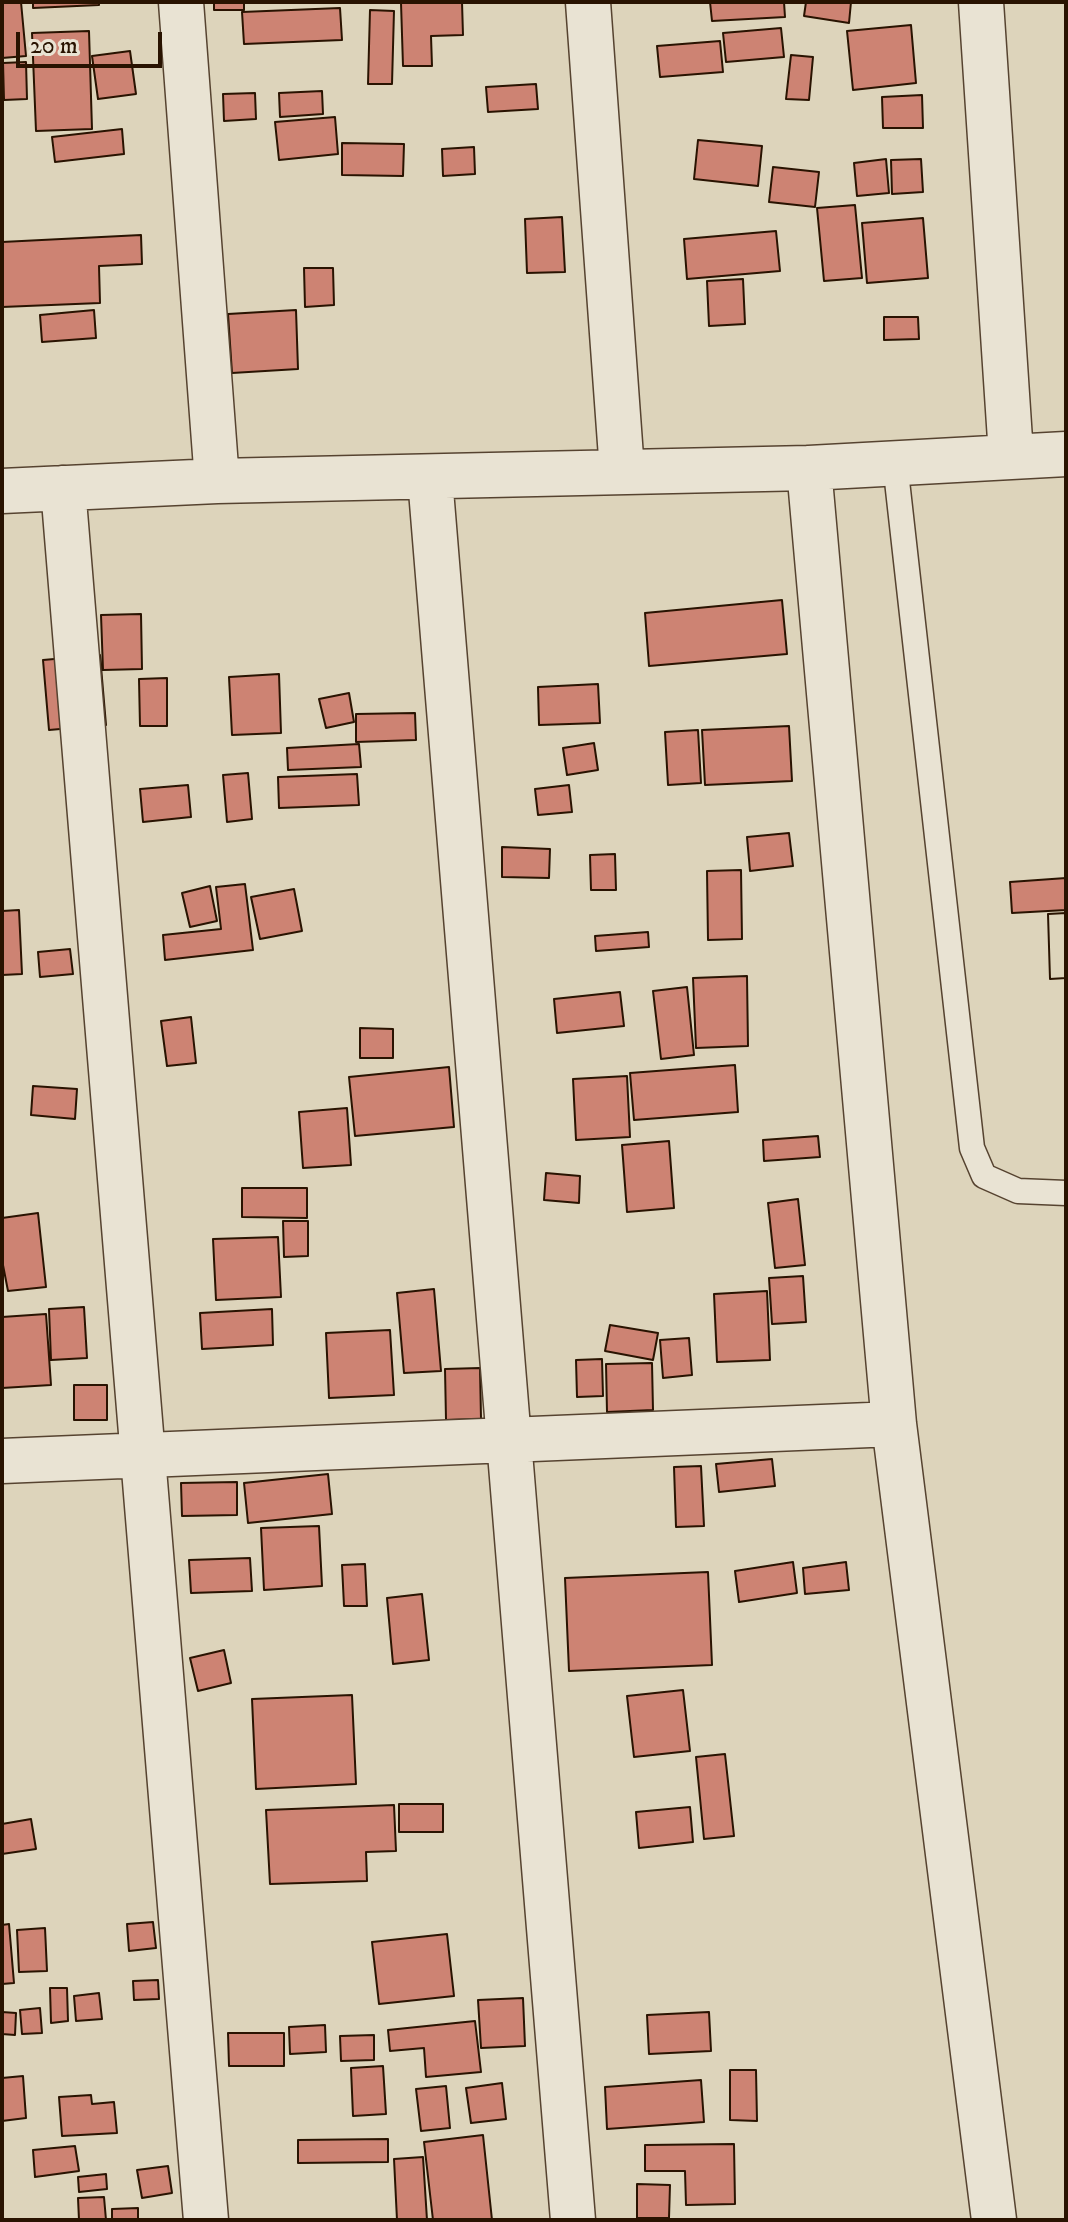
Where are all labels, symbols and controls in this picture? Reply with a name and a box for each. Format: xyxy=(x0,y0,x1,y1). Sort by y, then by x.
scale bar xyxy=(20,16,166,66)
text: 20 m xyxy=(30,31,78,61)

